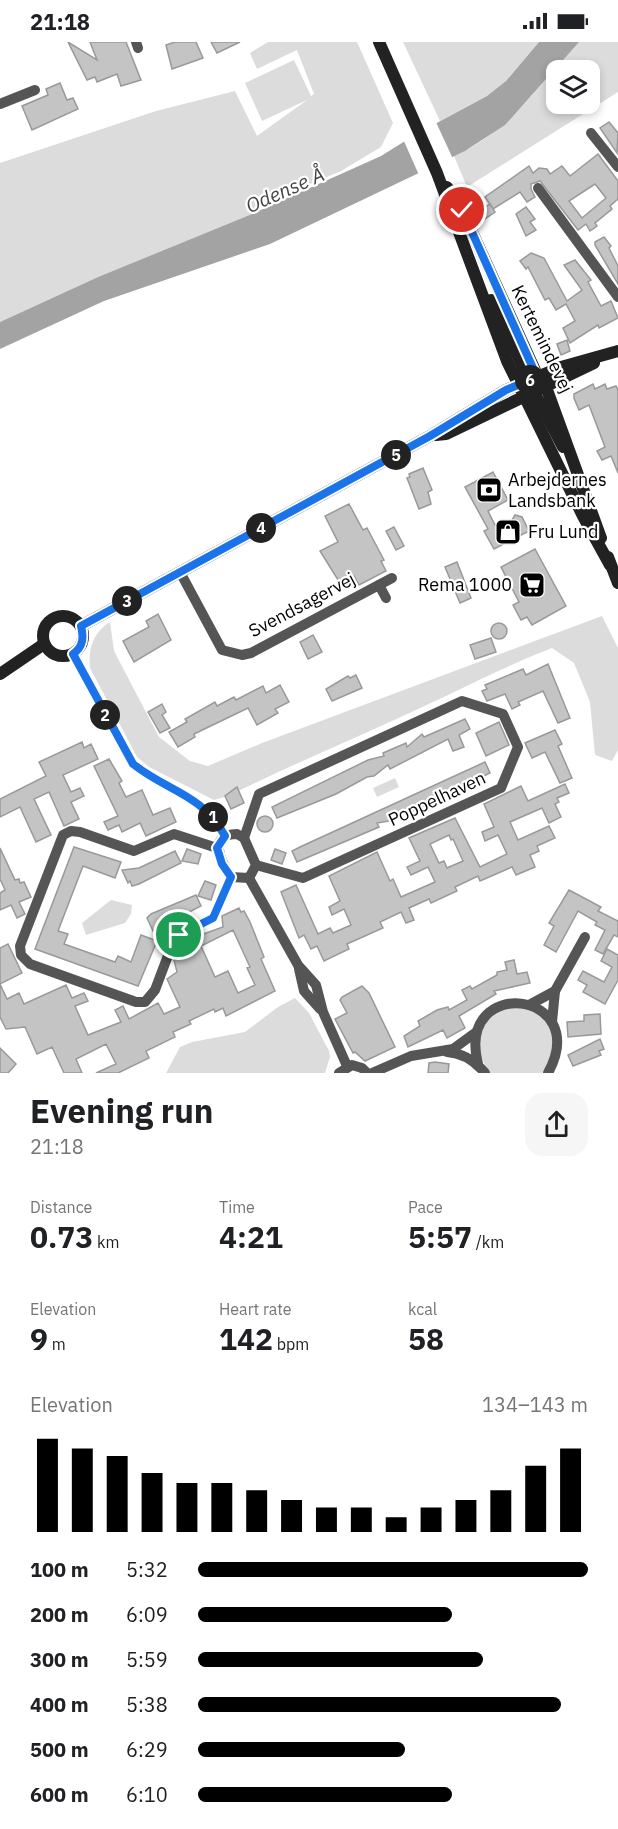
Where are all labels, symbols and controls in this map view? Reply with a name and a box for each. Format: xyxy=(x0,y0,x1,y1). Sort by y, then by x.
text: 21:18 xyxy=(30,7,90,36)
map controls xyxy=(546,60,600,114)
button: layers xyxy=(546,60,600,114)
water label: Odense Å xyxy=(241,160,328,219)
pin xyxy=(436,184,487,235)
icon: check xyxy=(445,193,478,226)
street label: Kertemindevej xyxy=(506,281,579,397)
pin: 6 xyxy=(515,365,545,395)
text: 6 xyxy=(525,370,535,390)
pin: 5 xyxy=(381,440,411,470)
text: 5 xyxy=(391,445,401,465)
place label: Arbejdernes Landsbank xyxy=(508,468,607,512)
bank icon: Arbejdernes Landsbank xyxy=(474,475,504,505)
pin: 4 xyxy=(246,513,276,543)
shop icon: Fru Lund xyxy=(493,517,523,547)
text: 4 xyxy=(256,518,266,538)
place label: Fru Lund xyxy=(528,520,599,543)
street label: Svendsagervej xyxy=(245,567,359,642)
supermarket icon: Rema 1000 xyxy=(517,570,547,600)
place label: Rema 1000 xyxy=(418,573,512,596)
pin: 3 xyxy=(112,586,142,616)
text: 3 xyxy=(122,591,132,611)
pin: 2 xyxy=(90,700,120,730)
text: 2 xyxy=(100,705,110,725)
street label: Poppelhaven xyxy=(384,766,489,831)
pin: 1 xyxy=(198,802,228,832)
text: 1 xyxy=(208,807,218,827)
pin xyxy=(153,909,204,960)
icon: arrive xyxy=(162,918,195,951)
text: Evening run xyxy=(30,1089,214,1132)
button: share xyxy=(525,1093,588,1156)
text: 21:18 xyxy=(30,1133,84,1160)
text: Distance xyxy=(30,1197,92,1217)
text: Time xyxy=(219,1197,255,1217)
text: Pace xyxy=(408,1197,443,1217)
text: 0.73 xyxy=(30,1217,93,1256)
text: 4:21 xyxy=(219,1217,283,1256)
text: 5:57 xyxy=(408,1217,472,1256)
text: km xyxy=(93,1232,120,1252)
text: /km xyxy=(472,1232,504,1252)
text: Elevation xyxy=(30,1299,96,1319)
text: Heart rate xyxy=(219,1299,292,1319)
text: kcal xyxy=(408,1299,437,1319)
text: 9 xyxy=(30,1319,48,1358)
text: 142 xyxy=(219,1319,273,1358)
text: 58 xyxy=(408,1319,444,1358)
text: m xyxy=(48,1334,66,1354)
text: bpm xyxy=(273,1334,309,1354)
text: Elevation xyxy=(30,1391,113,1418)
text: 134–143 m xyxy=(482,1391,588,1418)
text: 100 m xyxy=(30,1556,89,1583)
text: 5:32 xyxy=(126,1556,168,1583)
text: 200 m xyxy=(30,1601,89,1628)
text: 6:09 xyxy=(126,1601,168,1628)
text: 300 m xyxy=(30,1646,89,1673)
text: 5:59 xyxy=(126,1646,168,1673)
text: 400 m xyxy=(30,1691,89,1718)
text: 5:38 xyxy=(126,1691,168,1718)
text: 500 m xyxy=(30,1736,89,1763)
text: 6:29 xyxy=(126,1736,168,1763)
text: 600 m xyxy=(30,1781,89,1808)
text: 6:10 xyxy=(126,1781,168,1808)

